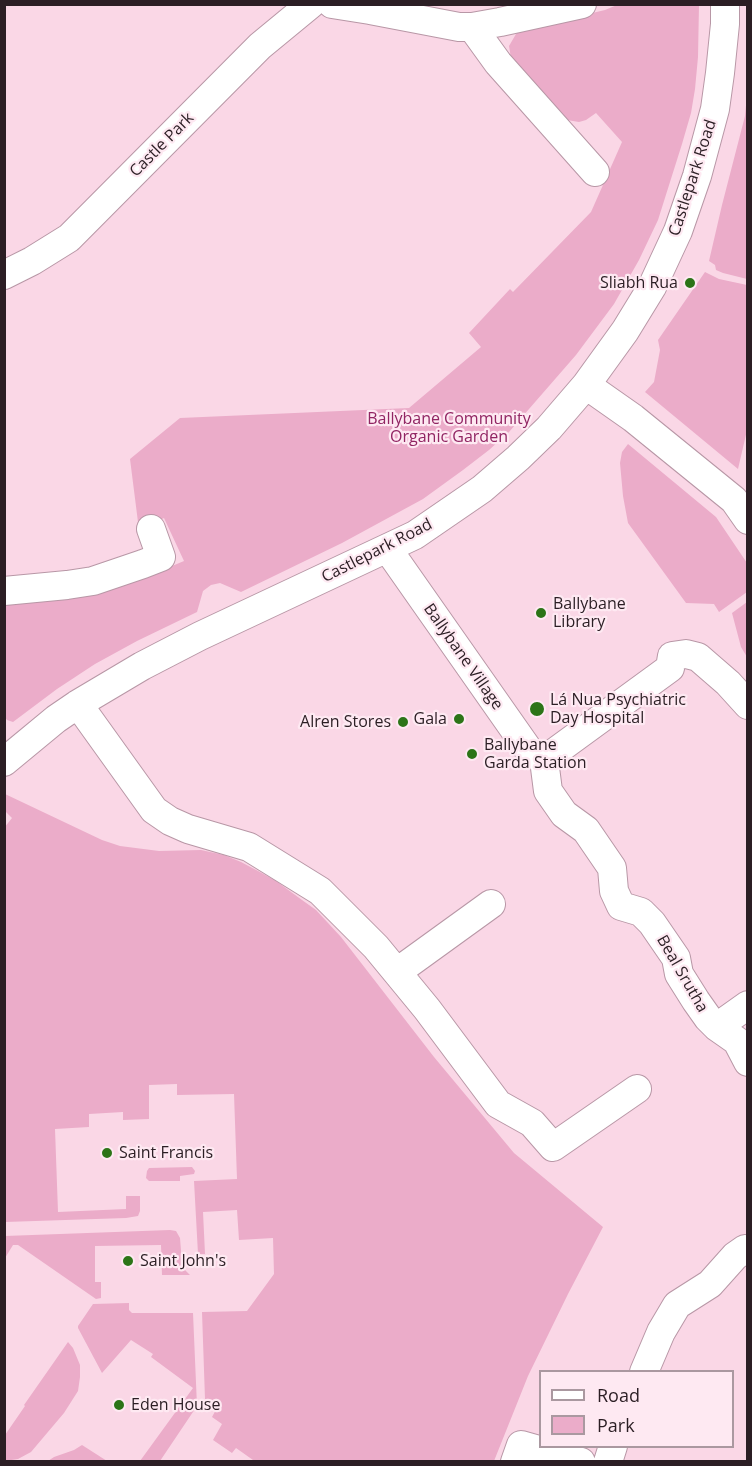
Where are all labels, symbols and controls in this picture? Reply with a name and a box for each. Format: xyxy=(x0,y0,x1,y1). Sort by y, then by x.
street label: Castle Park xyxy=(126,109,198,181)
street label: Castlepark Road xyxy=(665,117,721,239)
place label: Sliabh Rua xyxy=(600,273,678,293)
marker: Sliabh Rua xyxy=(683,276,697,290)
park label: Ballybane Community Organic Garden xyxy=(367,409,531,447)
street label: Castlepark Road xyxy=(319,515,435,587)
place label: Ballybane Library xyxy=(553,594,626,632)
street label: Ballybane Village xyxy=(419,600,507,714)
marker: Ballybane Library xyxy=(534,606,548,620)
place label: Lá Nua Psychiatric Day Hospital xyxy=(550,690,686,728)
marker: Lá Nua Psychiatric Day Hospital xyxy=(528,700,546,718)
place label: Gala xyxy=(414,709,447,729)
place label: Alren Stores xyxy=(300,712,391,732)
marker: Gala xyxy=(452,712,466,726)
marker: Alren Stores xyxy=(396,715,410,729)
place label: Ballybane Garda Station xyxy=(484,735,586,773)
marker: Ballybane Garda Station xyxy=(465,747,479,761)
street label: Beal Srutha xyxy=(652,932,712,1016)
place label: Saint Francis xyxy=(119,1143,213,1163)
marker: Saint Francis xyxy=(100,1146,114,1160)
place label: Saint John's xyxy=(140,1251,226,1271)
marker: Saint John's xyxy=(121,1254,135,1268)
legend xyxy=(539,1370,734,1448)
text: Road xyxy=(597,1383,640,1407)
place label: Eden House xyxy=(131,1395,220,1415)
marker: Eden House xyxy=(112,1398,126,1412)
text: Park xyxy=(597,1413,635,1437)

